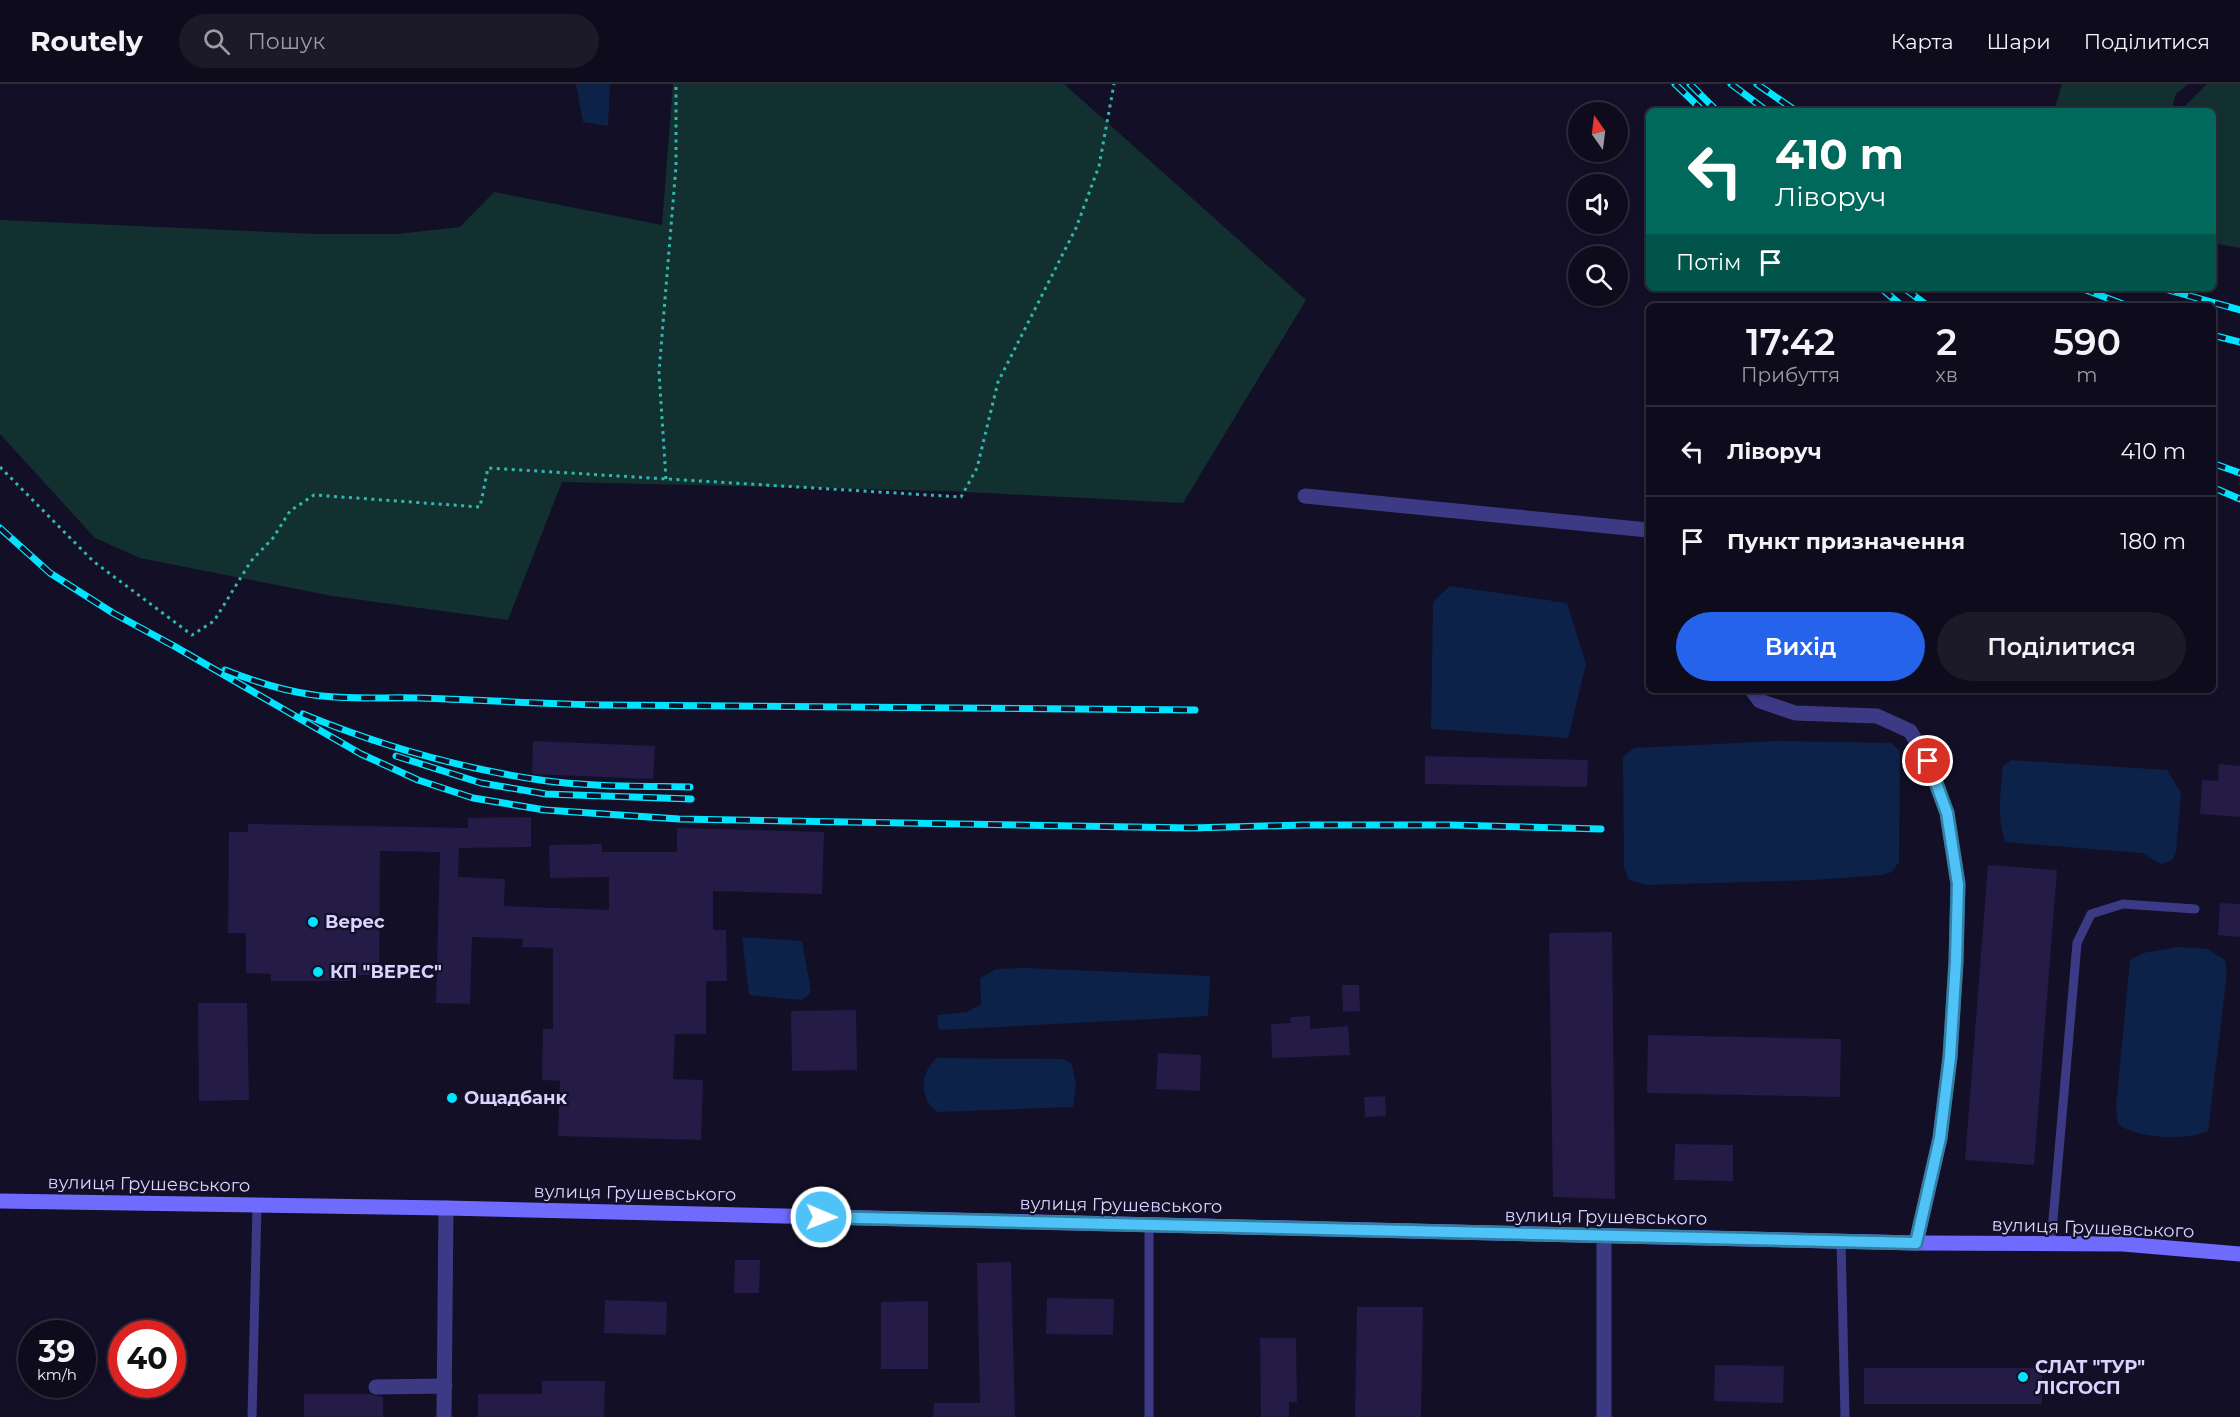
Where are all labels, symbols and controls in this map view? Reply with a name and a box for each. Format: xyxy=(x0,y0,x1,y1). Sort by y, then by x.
search box xyxy=(179,14,599,68)
text: Routely xyxy=(30,24,143,58)
icon: search xyxy=(200,25,233,58)
text: Пошук xyxy=(248,28,325,55)
text: Карта xyxy=(1891,29,1954,54)
text: Шари xyxy=(1987,29,2051,54)
text: Поділитися xyxy=(2084,29,2210,54)
north arrow xyxy=(1568,102,1628,162)
map controls xyxy=(1568,102,1628,306)
text: 410 m xyxy=(1775,128,1904,180)
icon: left xyxy=(1676,132,1754,210)
button: sound xyxy=(1568,174,1628,234)
text: Ліворуч xyxy=(1775,180,1887,213)
button: search xyxy=(1568,246,1628,306)
icon: arrive xyxy=(1754,246,1787,279)
text: Потім xyxy=(1676,249,1742,276)
text: 17:42 xyxy=(1746,320,1835,364)
text: 2 xyxy=(1936,320,1957,364)
text: 590 xyxy=(2053,320,2121,364)
text: Прибуття xyxy=(1741,363,1840,387)
text: хв xyxy=(1935,363,1958,387)
text: m xyxy=(2076,363,2098,387)
icon: left xyxy=(1676,435,1709,468)
text: Ліворуч xyxy=(1727,438,1822,465)
text: 410 m xyxy=(2120,438,2186,465)
icon: arrive xyxy=(1676,525,1709,558)
text: Пункт призначення xyxy=(1727,528,1965,555)
text: 180 m xyxy=(2120,528,2186,555)
button: Вихід xyxy=(1676,612,1925,681)
button: Поділитися xyxy=(1937,612,2186,681)
pin xyxy=(1902,735,1953,786)
icon: arrive xyxy=(1911,744,1944,777)
place label: Верес xyxy=(325,911,385,933)
marker: Верес xyxy=(306,915,320,929)
place label: КП "ВЕРЕС" xyxy=(330,961,442,983)
marker: КП "ВЕРЕС" xyxy=(311,965,325,979)
place label: Ощадбанк xyxy=(464,1087,567,1109)
marker: Ощадбанк xyxy=(445,1091,459,1105)
street label: вулиця Грушевського xyxy=(47,1171,251,1197)
street label: вулиця Грушевського xyxy=(533,1180,737,1206)
position arrow xyxy=(789,1185,853,1249)
street label: вулиця Грушевського xyxy=(1019,1192,1223,1218)
street label: вулиця Грушевського xyxy=(1504,1204,1708,1230)
street label: вулиця Грушевського xyxy=(1991,1213,2195,1243)
speed limit sign: 40 xyxy=(108,1320,186,1398)
text: 39 xyxy=(39,1333,75,1370)
place label: СЛАТ "ТУР" ЛІСГОСП xyxy=(2035,1356,2145,1399)
text: km/h xyxy=(37,1365,77,1384)
marker: СЛАТ "ТУР" ЛІСГОСП xyxy=(2016,1370,2030,1384)

